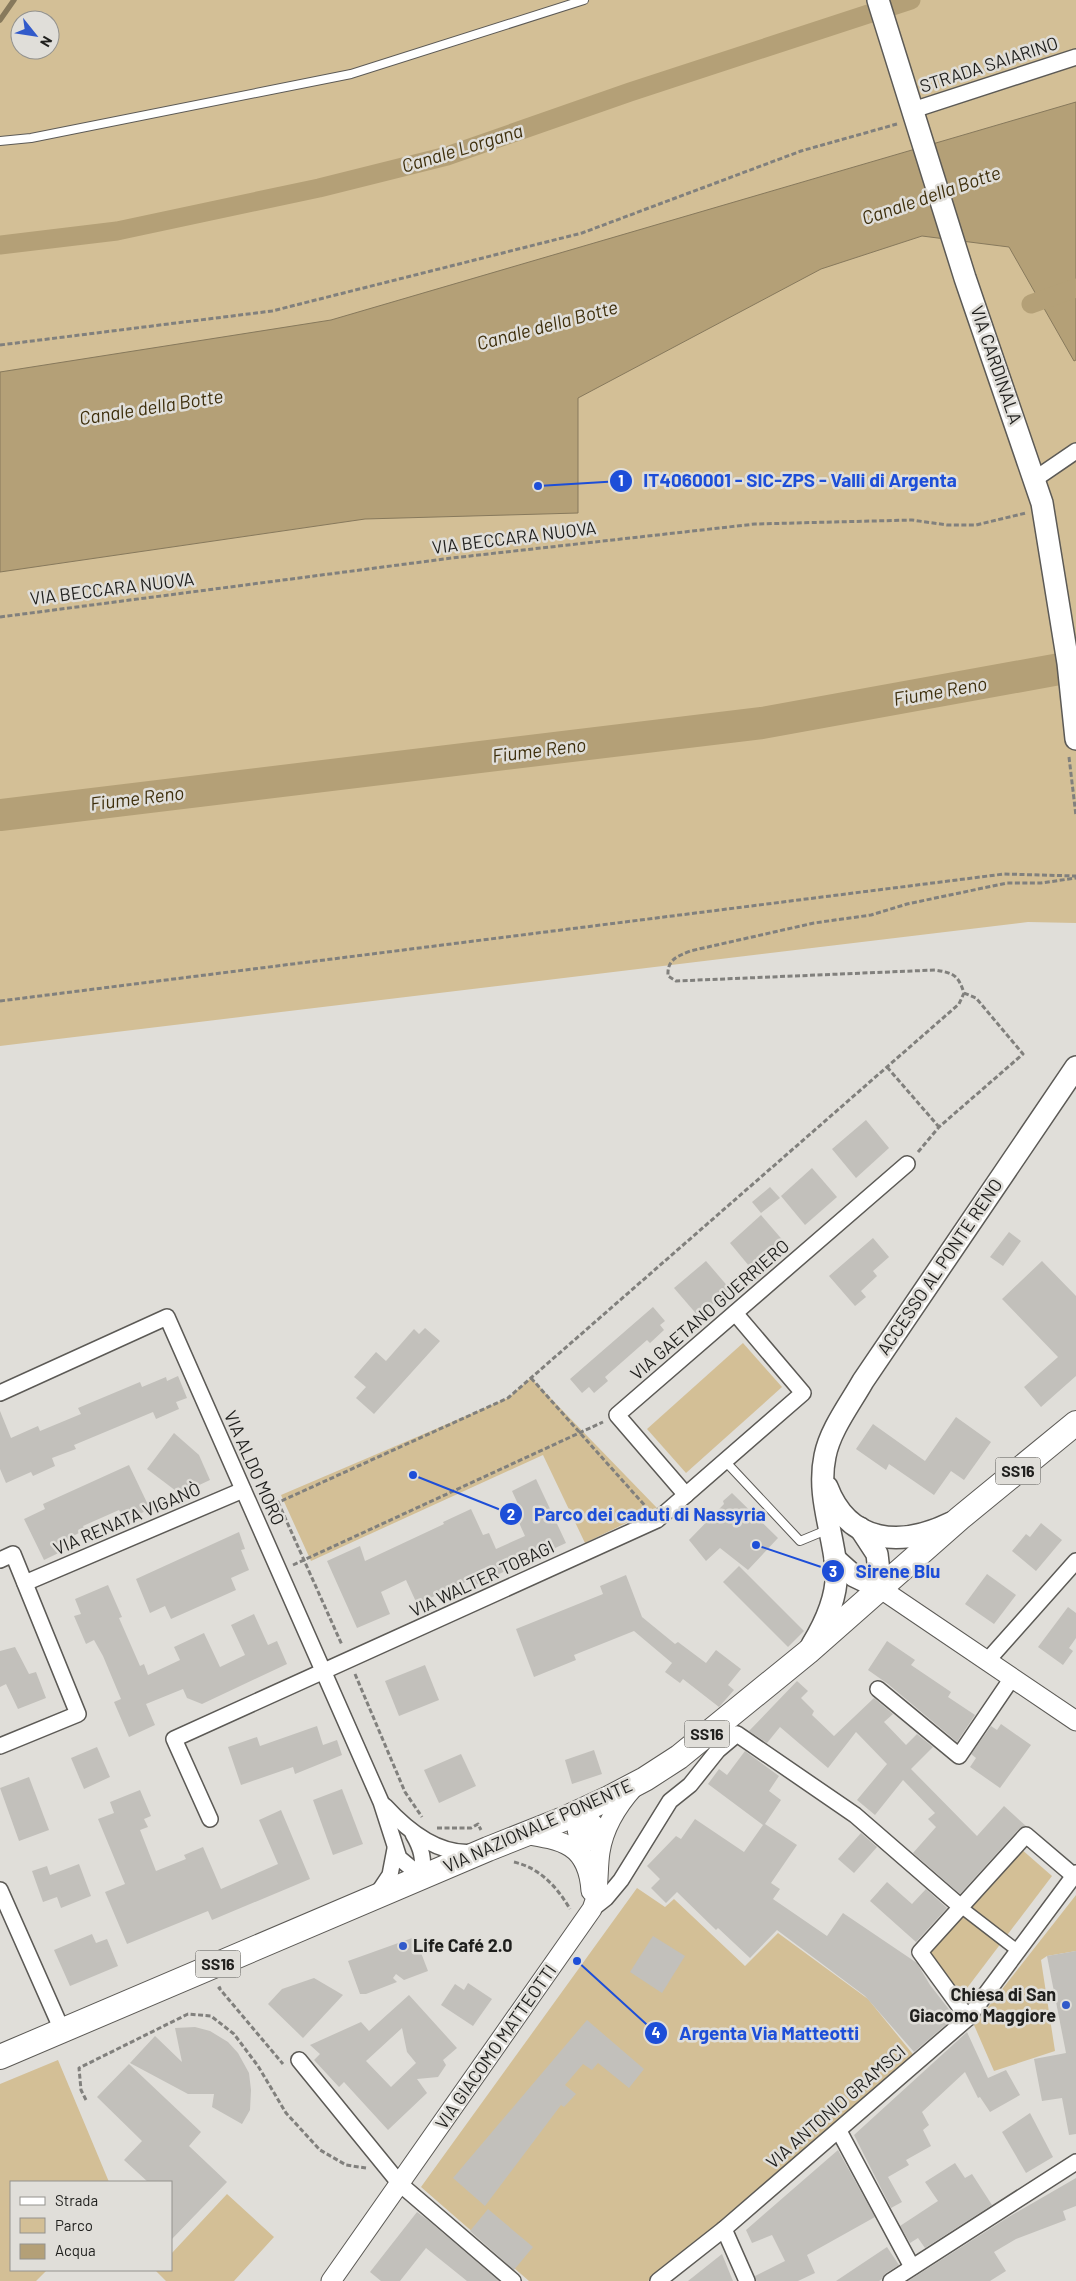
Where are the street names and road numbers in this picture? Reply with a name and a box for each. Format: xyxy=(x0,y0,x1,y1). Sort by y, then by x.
street label: STRADA SAIARINO xyxy=(917,31,1061,97)
street label: VIA CARDINALA xyxy=(966,303,1027,427)
street label: VIA BECCARA NUOVA xyxy=(430,516,597,558)
street label: VIA BECCARA NUOVA xyxy=(28,567,195,609)
street label: ACCESSO AL PONTE RENO xyxy=(872,1174,1006,1359)
street label: VIA GAETANO GUERRIERO xyxy=(625,1234,793,1384)
street label: VIA ALDO MORO xyxy=(220,1407,290,1528)
road number: SS16 xyxy=(996,1458,1040,1484)
street label: VIA RENATA VIGANÒ xyxy=(50,1477,204,1559)
street label: VIA WALTER TOBAGI xyxy=(406,1535,557,1621)
road number: SS16 xyxy=(684,1720,730,1748)
street label: VIA NAZIONALE PONENTE xyxy=(440,1773,636,1877)
road number: SS16 xyxy=(196,1950,240,1978)
street label: VIA GIACOMO MATTEOTTI xyxy=(430,1960,560,2133)
street label: VIA ANTONIO GRAMSCI xyxy=(761,2040,910,2173)

